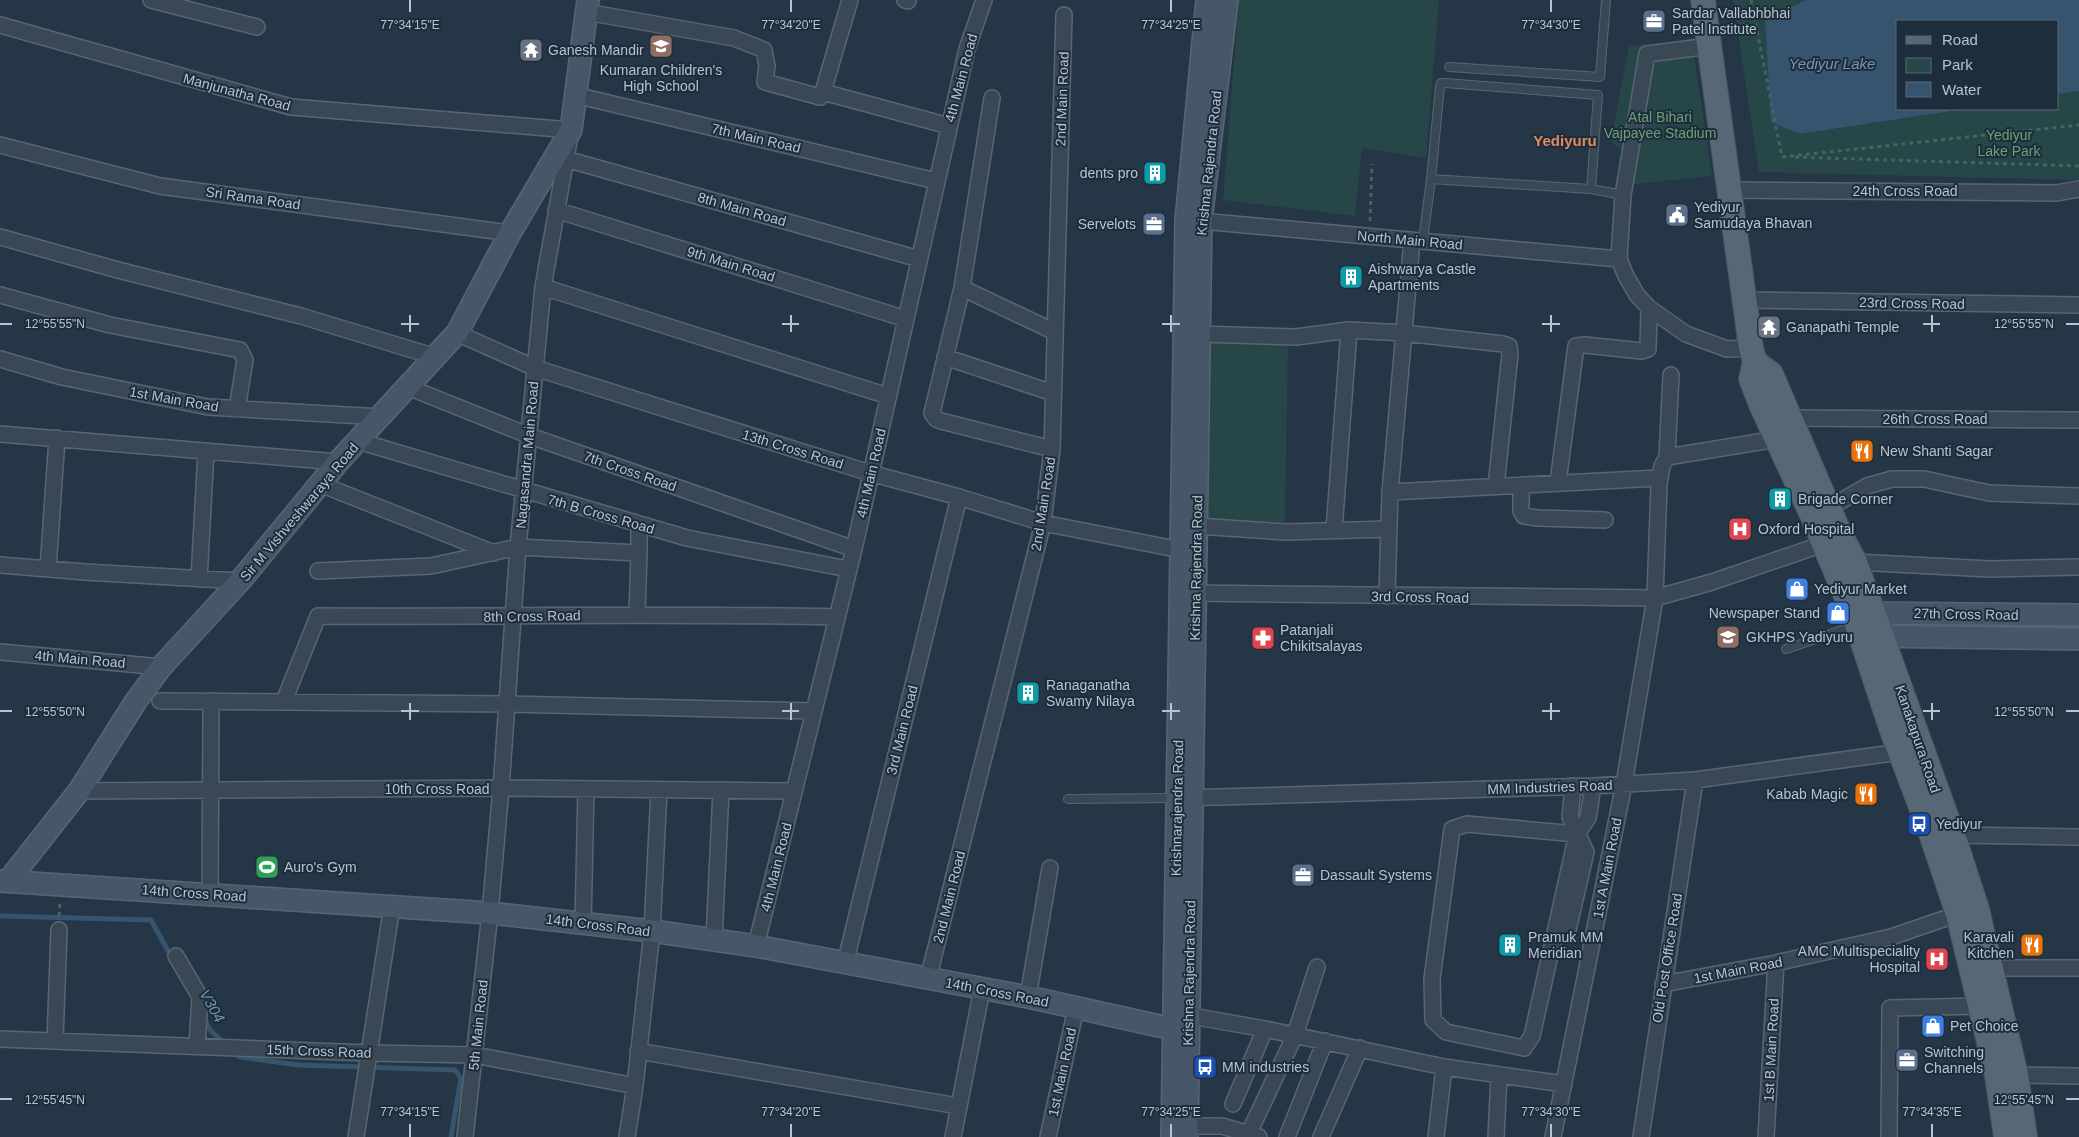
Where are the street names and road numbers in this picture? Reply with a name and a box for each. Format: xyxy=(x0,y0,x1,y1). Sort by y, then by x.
street label: 4th Main Road xyxy=(941,32,981,124)
street label: 2nd Main Road xyxy=(1052,51,1072,147)
street label: Manjunatha Road xyxy=(182,70,292,114)
street label: Krishna Rajendra Road xyxy=(1193,90,1225,236)
street label: 7th Main Road xyxy=(710,120,802,156)
street label: Sri Rama Road xyxy=(205,183,301,213)
street label: 24th Cross Road xyxy=(1852,183,1958,199)
street label: 8th Main Road xyxy=(696,189,788,229)
street label: North Main Road xyxy=(1357,227,1463,253)
street label: 9th Main Road xyxy=(685,243,777,285)
street label: 23rd Cross Road xyxy=(1859,294,1965,312)
street label: Nagasandra Main Road xyxy=(513,381,541,529)
street label: 1st Main Road xyxy=(128,383,220,415)
street label: 26th Cross Road xyxy=(1882,411,1988,427)
street label: 13th Cross Road xyxy=(740,426,846,472)
street label: 4th Main Road xyxy=(853,427,889,519)
street label: Sir M Vishveshwaraya Road xyxy=(236,440,362,584)
street label: 7th Cross Road xyxy=(581,448,679,494)
street label: 2nd Main Road xyxy=(1028,456,1058,552)
street label: 7th B Cross Road xyxy=(546,491,656,537)
street label: Krishna Rajendra Road xyxy=(1187,495,1205,641)
street label: 3rd Cross Road xyxy=(1371,588,1469,606)
street label: 27th Cross Road xyxy=(1913,605,2019,623)
street label: 8th Cross Road xyxy=(483,607,581,625)
street label: 4th Main Road xyxy=(34,647,126,671)
street label: Kanakapura Road xyxy=(1892,683,1944,795)
street label: 3rd Main Road xyxy=(883,684,921,776)
street label: Krishnarajendra Road xyxy=(1168,740,1186,876)
street label: MM Industries Road xyxy=(1487,777,1613,797)
street label: 10th Cross Road xyxy=(384,781,490,797)
street label: 1st A Main Road xyxy=(1589,816,1625,920)
street label: 4th Main Road xyxy=(757,821,795,913)
street label: 2nd Main Road xyxy=(930,849,968,945)
street label: 14th Cross Road xyxy=(141,881,247,905)
street label: Old Post Office Road xyxy=(1649,892,1685,1024)
street label: Krishna Rajendra Road xyxy=(1180,900,1198,1046)
street label: 14th Cross Road xyxy=(545,911,651,939)
street label: 1st Main Road xyxy=(1692,954,1784,986)
street label: 14th Cross Road xyxy=(944,974,1050,1010)
street label: 5th Main Road xyxy=(465,979,491,1071)
street label: 1st B Main Road xyxy=(1760,998,1782,1102)
street label: 1st Main Road xyxy=(1045,1026,1079,1118)
street label: 15th Cross Road xyxy=(266,1041,372,1061)

